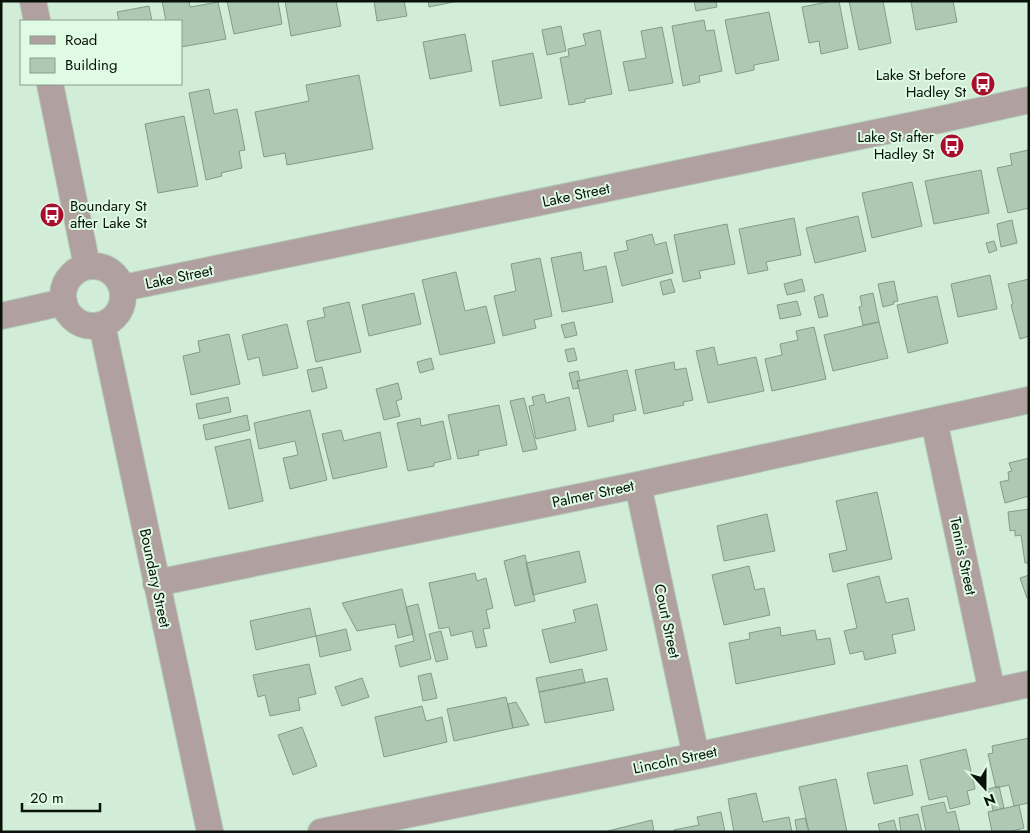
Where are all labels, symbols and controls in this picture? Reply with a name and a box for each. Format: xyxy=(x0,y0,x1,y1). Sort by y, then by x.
legend xyxy=(20,20,182,85)
text: Road xyxy=(65,29,97,51)
text: Building xyxy=(65,54,117,76)
place label: Lake St before Hadley St xyxy=(876,64,966,103)
bus stop icon: Lake St before Hadley St xyxy=(970,71,996,97)
place label: Lake St after Hadley St xyxy=(857,126,935,165)
bus stop icon: Lake St after Hadley St xyxy=(939,133,965,159)
street label: Lake Street xyxy=(540,177,612,213)
place label: Boundary St after Lake St xyxy=(70,195,147,234)
bus stop icon: Boundary St after Lake St xyxy=(39,202,65,228)
street label: Lake Street xyxy=(143,259,215,295)
street label: Palmer Street xyxy=(550,474,636,513)
street label: Tennis Street xyxy=(944,515,982,597)
street label: Boundary Street xyxy=(134,527,176,630)
street label: Court Street xyxy=(648,582,686,661)
street label: Lincoln Street xyxy=(631,740,719,780)
north arrow xyxy=(960,763,1010,813)
scale bar xyxy=(22,780,100,812)
text: 20 m xyxy=(30,787,64,809)
text: N xyxy=(981,789,998,811)

